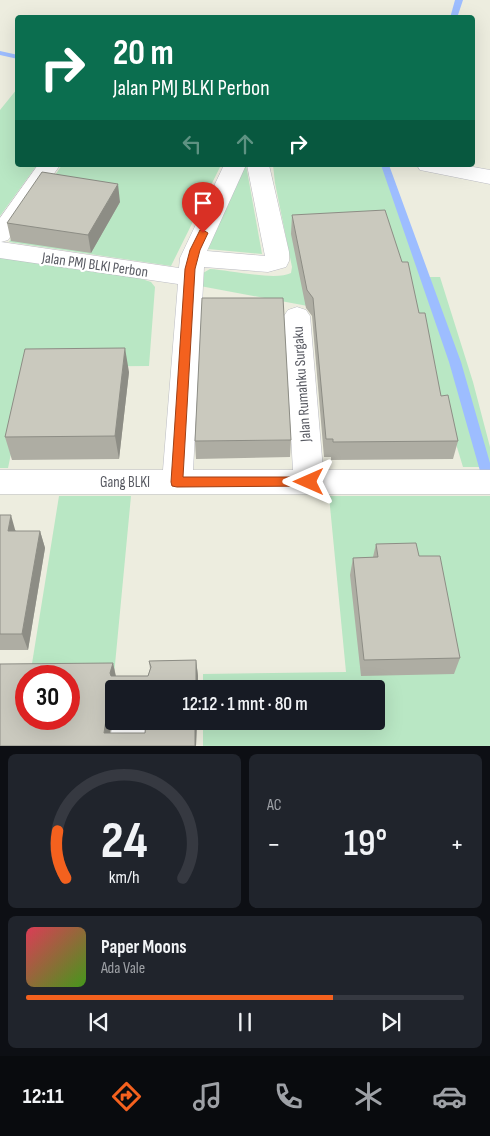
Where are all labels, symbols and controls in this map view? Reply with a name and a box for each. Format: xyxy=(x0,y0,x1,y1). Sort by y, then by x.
text: 20 m xyxy=(113,32,174,75)
icon: right xyxy=(30,35,95,100)
text: Jalan PMJ BLKI Perbon xyxy=(113,75,270,102)
icon: left xyxy=(178,130,206,158)
icon: ahead xyxy=(231,130,259,158)
icon: right xyxy=(284,130,312,158)
pin xyxy=(182,182,224,233)
icon: arrive xyxy=(189,189,217,217)
street label: Jalan PMJ BLKI Perbon xyxy=(40,248,149,282)
street label: Jalan Rumahku Surgaku xyxy=(288,326,316,443)
position arrow xyxy=(282,455,334,507)
street label: Gang BLKI xyxy=(100,473,150,492)
speed limit sign: 30 xyxy=(15,665,80,730)
text: 12:12 · 1 mnt · 80 m xyxy=(182,693,308,716)
text: AC xyxy=(267,796,281,815)
text: 24 xyxy=(101,810,148,873)
text: 19° xyxy=(344,821,387,866)
text: − xyxy=(267,828,281,861)
text: + xyxy=(450,828,464,861)
text: km/h xyxy=(109,867,140,888)
text: Paper Moons xyxy=(101,936,187,959)
text: Ada Vale xyxy=(101,959,145,978)
icon: previous xyxy=(85,1008,113,1036)
icon: pause xyxy=(231,1008,259,1036)
icon: next xyxy=(377,1008,405,1036)
icon: directions xyxy=(109,1079,144,1114)
icon: music xyxy=(190,1079,225,1114)
icon: phone xyxy=(271,1079,306,1114)
icon: climate xyxy=(351,1079,386,1114)
icon: car xyxy=(432,1079,467,1114)
text: 12:11 xyxy=(23,1083,64,1110)

